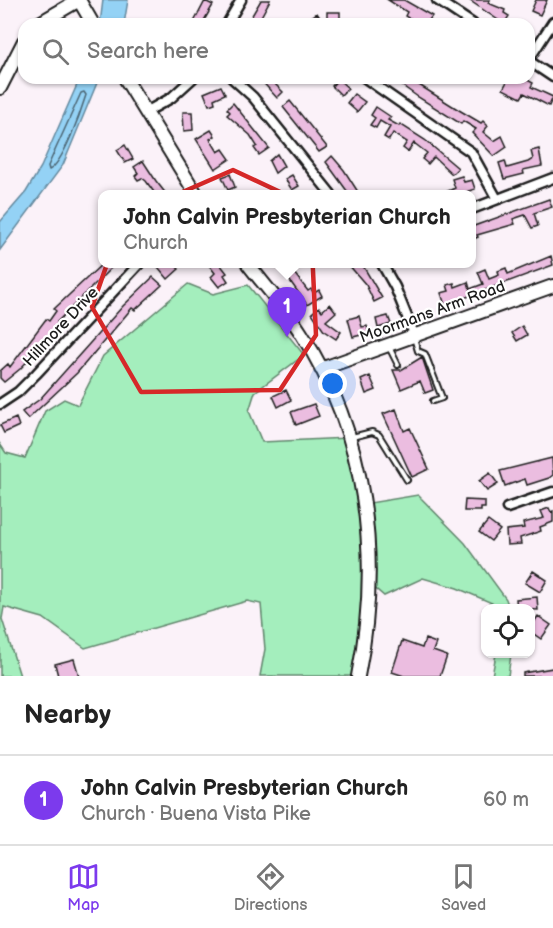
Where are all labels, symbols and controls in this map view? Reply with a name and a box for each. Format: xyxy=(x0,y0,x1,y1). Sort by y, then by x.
search box xyxy=(18,18,535,84)
icon: search xyxy=(39,35,72,68)
text: Search here xyxy=(87,38,209,65)
popup xyxy=(98,190,476,268)
text: John Calvin Presbyterian Church xyxy=(123,204,451,231)
text: Church xyxy=(123,231,188,255)
street label: Moormans Arm Road xyxy=(357,277,508,348)
street label: Hillmore Drive xyxy=(19,283,103,371)
pin: 1 xyxy=(268,288,306,337)
your location xyxy=(318,369,347,398)
map controls xyxy=(481,604,535,658)
button: locate xyxy=(481,604,535,658)
text: Nearby xyxy=(24,700,111,731)
text: John Calvin Presbyterian Church xyxy=(81,775,408,802)
text: 1 xyxy=(39,788,48,812)
text: 60 m xyxy=(483,788,529,812)
text: Church · Buena Vista Pike xyxy=(81,802,311,826)
tab: Map xyxy=(67,860,100,915)
tab: Directions xyxy=(234,860,307,915)
tab: Saved xyxy=(441,860,486,915)

